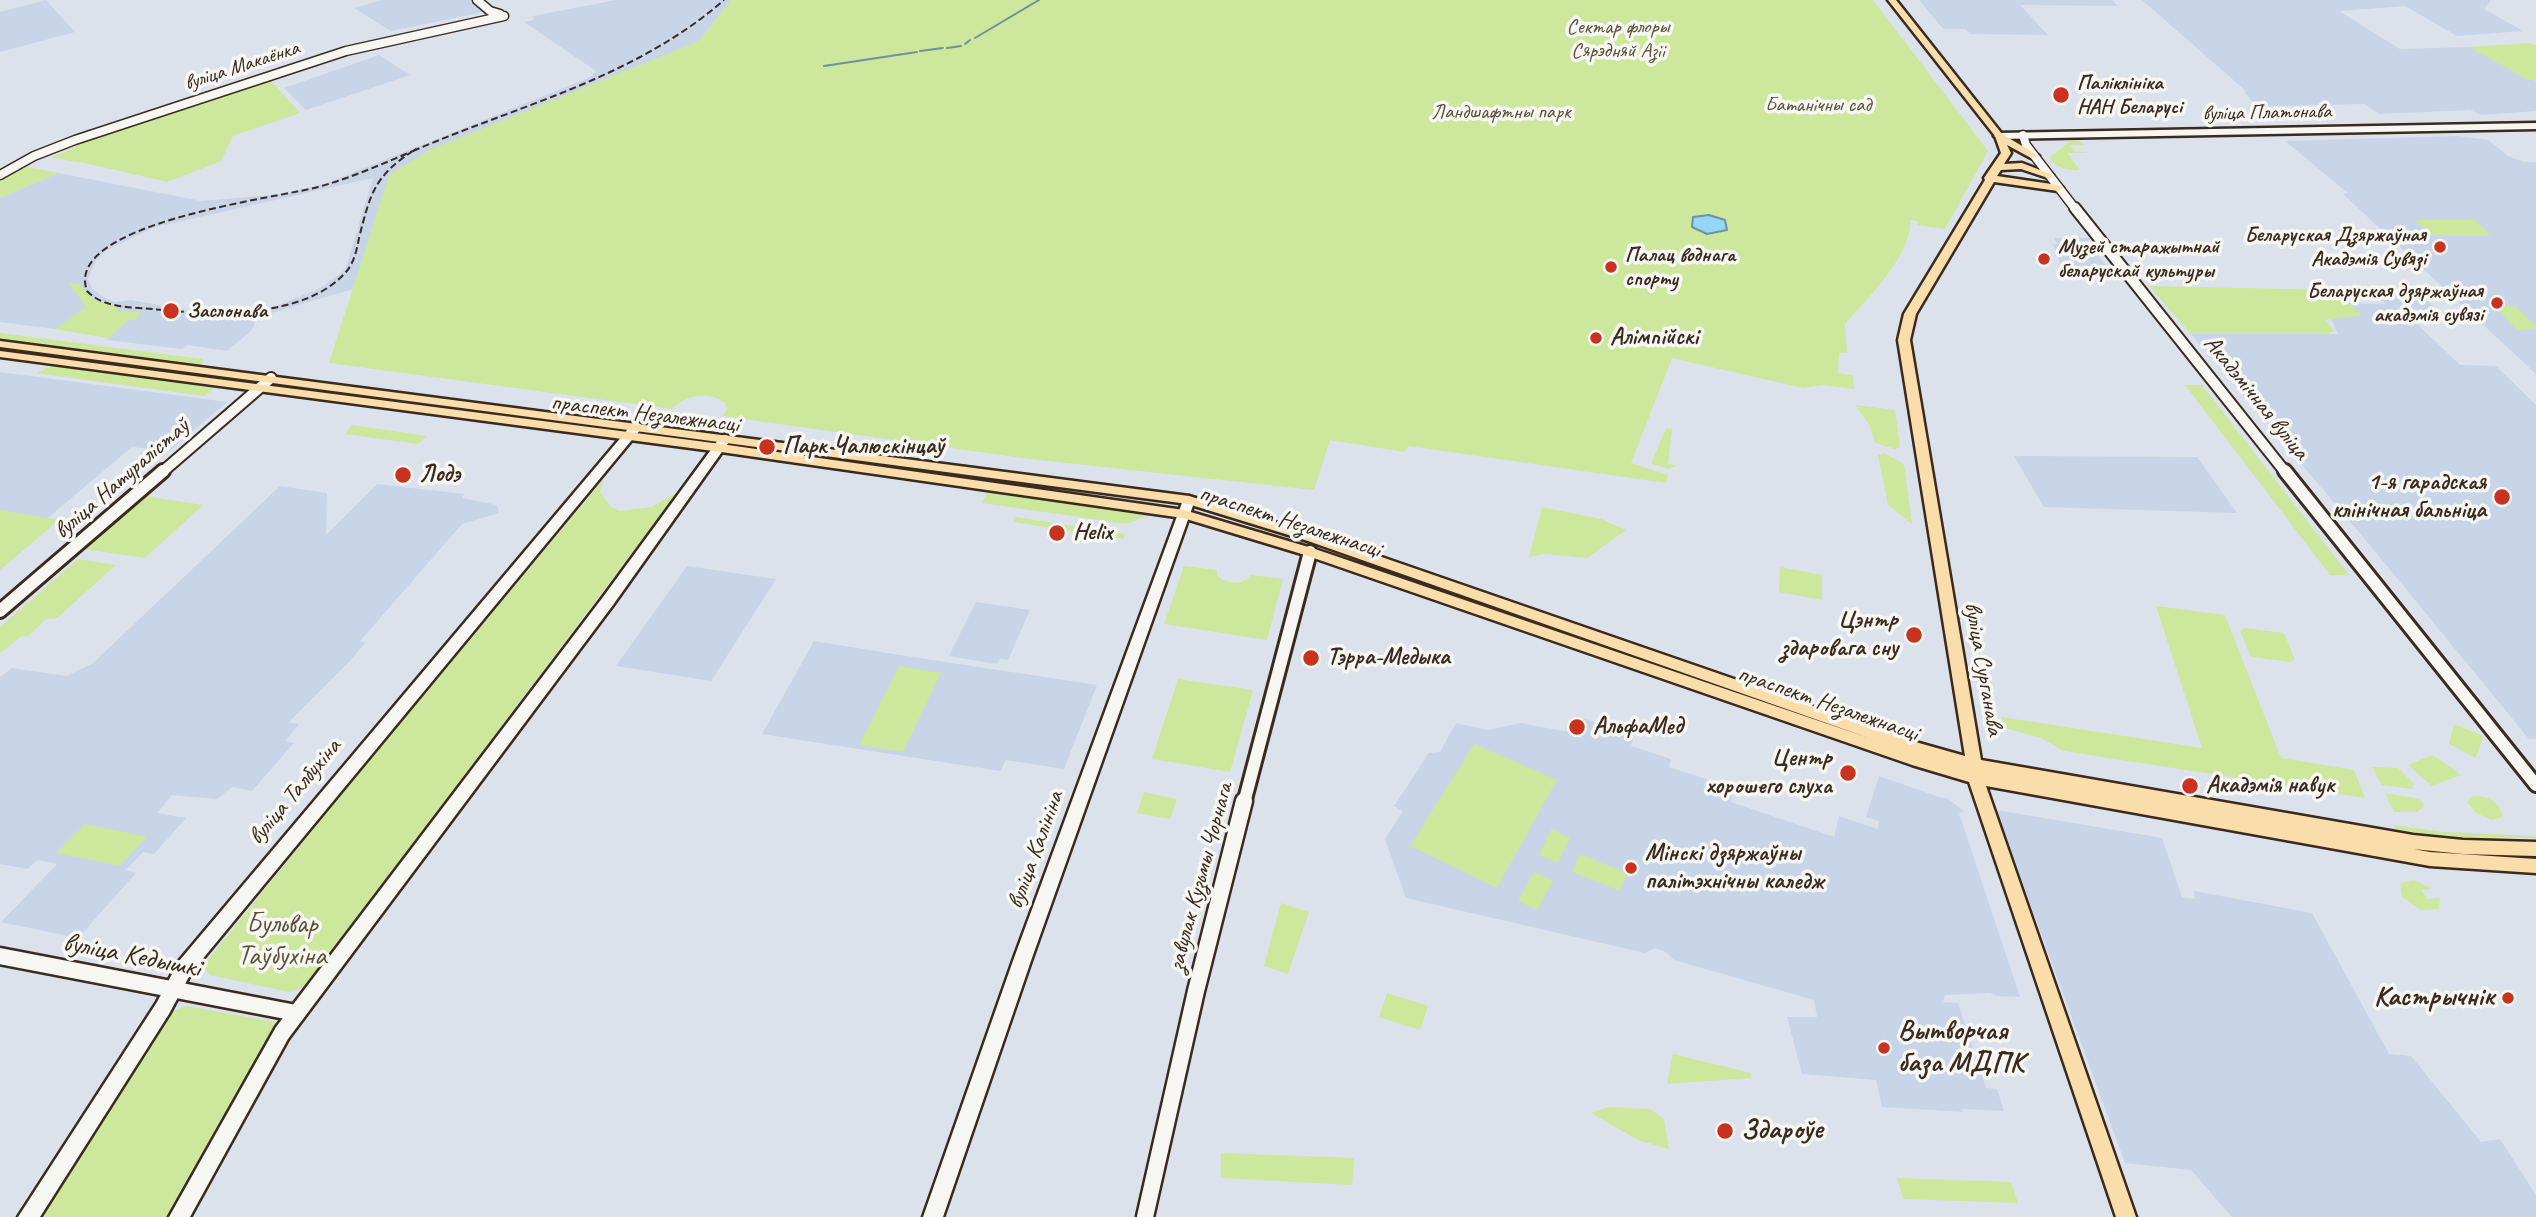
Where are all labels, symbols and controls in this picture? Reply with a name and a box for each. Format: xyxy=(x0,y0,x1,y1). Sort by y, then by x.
park label: Сектар флоры Сярэдняй Азіі xyxy=(1567,14,1669,64)
street label: вуліца Макаёнка xyxy=(181,36,303,96)
place label: Паліклініка НАН Беларусі xyxy=(2077,70,2182,120)
marker: Паліклініка НАН Беларусі xyxy=(2051,85,2071,105)
park label: Батанічны сад xyxy=(1765,92,1871,118)
park label: Ландшафтны парк xyxy=(1431,99,1571,125)
street label: вуліца Платонава xyxy=(2202,99,2332,127)
place label: Беларуская Дзяржаўная Акадэмія Сувязі xyxy=(2245,222,2426,272)
place label: Музей старажытнай беларускай культуры xyxy=(2058,234,2219,284)
marker: Беларуская Дзяржаўная Акадэмія Сувязі xyxy=(2432,239,2448,255)
place label: Палац воднага спорту xyxy=(1625,242,1735,292)
marker: Музей старажытнай беларускай культуры xyxy=(2036,251,2052,267)
marker: Палац воднага спорту xyxy=(1603,259,1619,275)
place label: Беларуская дзяржаўная акадэмія сувязі xyxy=(2307,278,2483,328)
marker: Беларуская дзяржаўная акадэмія сувязі xyxy=(2489,295,2505,311)
place label: Заслонава xyxy=(187,298,267,324)
marker: Заслонава xyxy=(161,301,181,321)
place label: Алімпійскі xyxy=(1610,324,1698,352)
marker: Алімпійскі xyxy=(1588,330,1604,346)
street label: Акадэмічная вуліца xyxy=(2197,330,2315,466)
street label: праспект Незалежнасці xyxy=(549,388,741,440)
street label: вуліца Натуралістаў xyxy=(48,412,196,546)
place label: Парк Чалюскінцаў xyxy=(783,433,944,461)
marker: Парк Чалюскінцаў xyxy=(757,437,777,457)
place label: Лодэ xyxy=(419,461,460,489)
marker: Лодэ xyxy=(393,465,413,485)
place label: 1-я гарадская клінічная бальніца xyxy=(2332,469,2486,525)
street label: праспект Незалежнасці xyxy=(1196,479,1384,565)
marker: 1-я гарадская клінічная бальніца xyxy=(2492,487,2512,507)
place label: Helix xyxy=(1073,519,1112,547)
marker: Helix xyxy=(1047,523,1067,543)
street label: вуліца Сурганава xyxy=(1957,600,2009,738)
place label: Цэнтр здаровага сну xyxy=(1781,607,1898,663)
marker: Цэнтр здаровага сну xyxy=(1904,625,1924,645)
place label: Тэрра-Медыка xyxy=(1327,644,1450,672)
marker: Тэрра-Медыка xyxy=(1301,648,1321,668)
street label: праспект Незалежнасці xyxy=(1734,660,1922,748)
place label: АльфаМед xyxy=(1593,713,1683,741)
marker: АльфаМед xyxy=(1567,717,1587,737)
street label: вуліца Талбухіна xyxy=(242,733,348,851)
place label: Центр хорошего слуха xyxy=(1706,745,1832,801)
marker: Центр хорошего слуха xyxy=(1838,763,1858,783)
place label: Акадэмія навук xyxy=(2206,772,2335,800)
marker: Акадэмія навук xyxy=(2180,776,2200,796)
street label: завулак Кузьмы Чорнага xyxy=(1162,780,1240,974)
street label: вуліца Калініна xyxy=(1001,787,1071,913)
place label: Мінскі дзяржаўны палітэхнічны каледж xyxy=(1645,840,1824,896)
marker: Мінскі дзяржаўны палітэхнічны каледж xyxy=(1623,860,1639,876)
park label: Бульвар Таўбухіна xyxy=(238,908,326,974)
street label: вуліца Кедышкі xyxy=(60,926,204,986)
place label: Кастрычнік xyxy=(2374,981,2494,1015)
marker: Кастрычнік xyxy=(2500,990,2516,1006)
place label: Вытворчая база МДПК xyxy=(1898,1015,2024,1081)
marker: Вытворчая база МДПК xyxy=(1876,1040,1892,1056)
place label: Здароўе xyxy=(1741,1114,1822,1148)
marker: Здароўе xyxy=(1715,1121,1735,1141)

